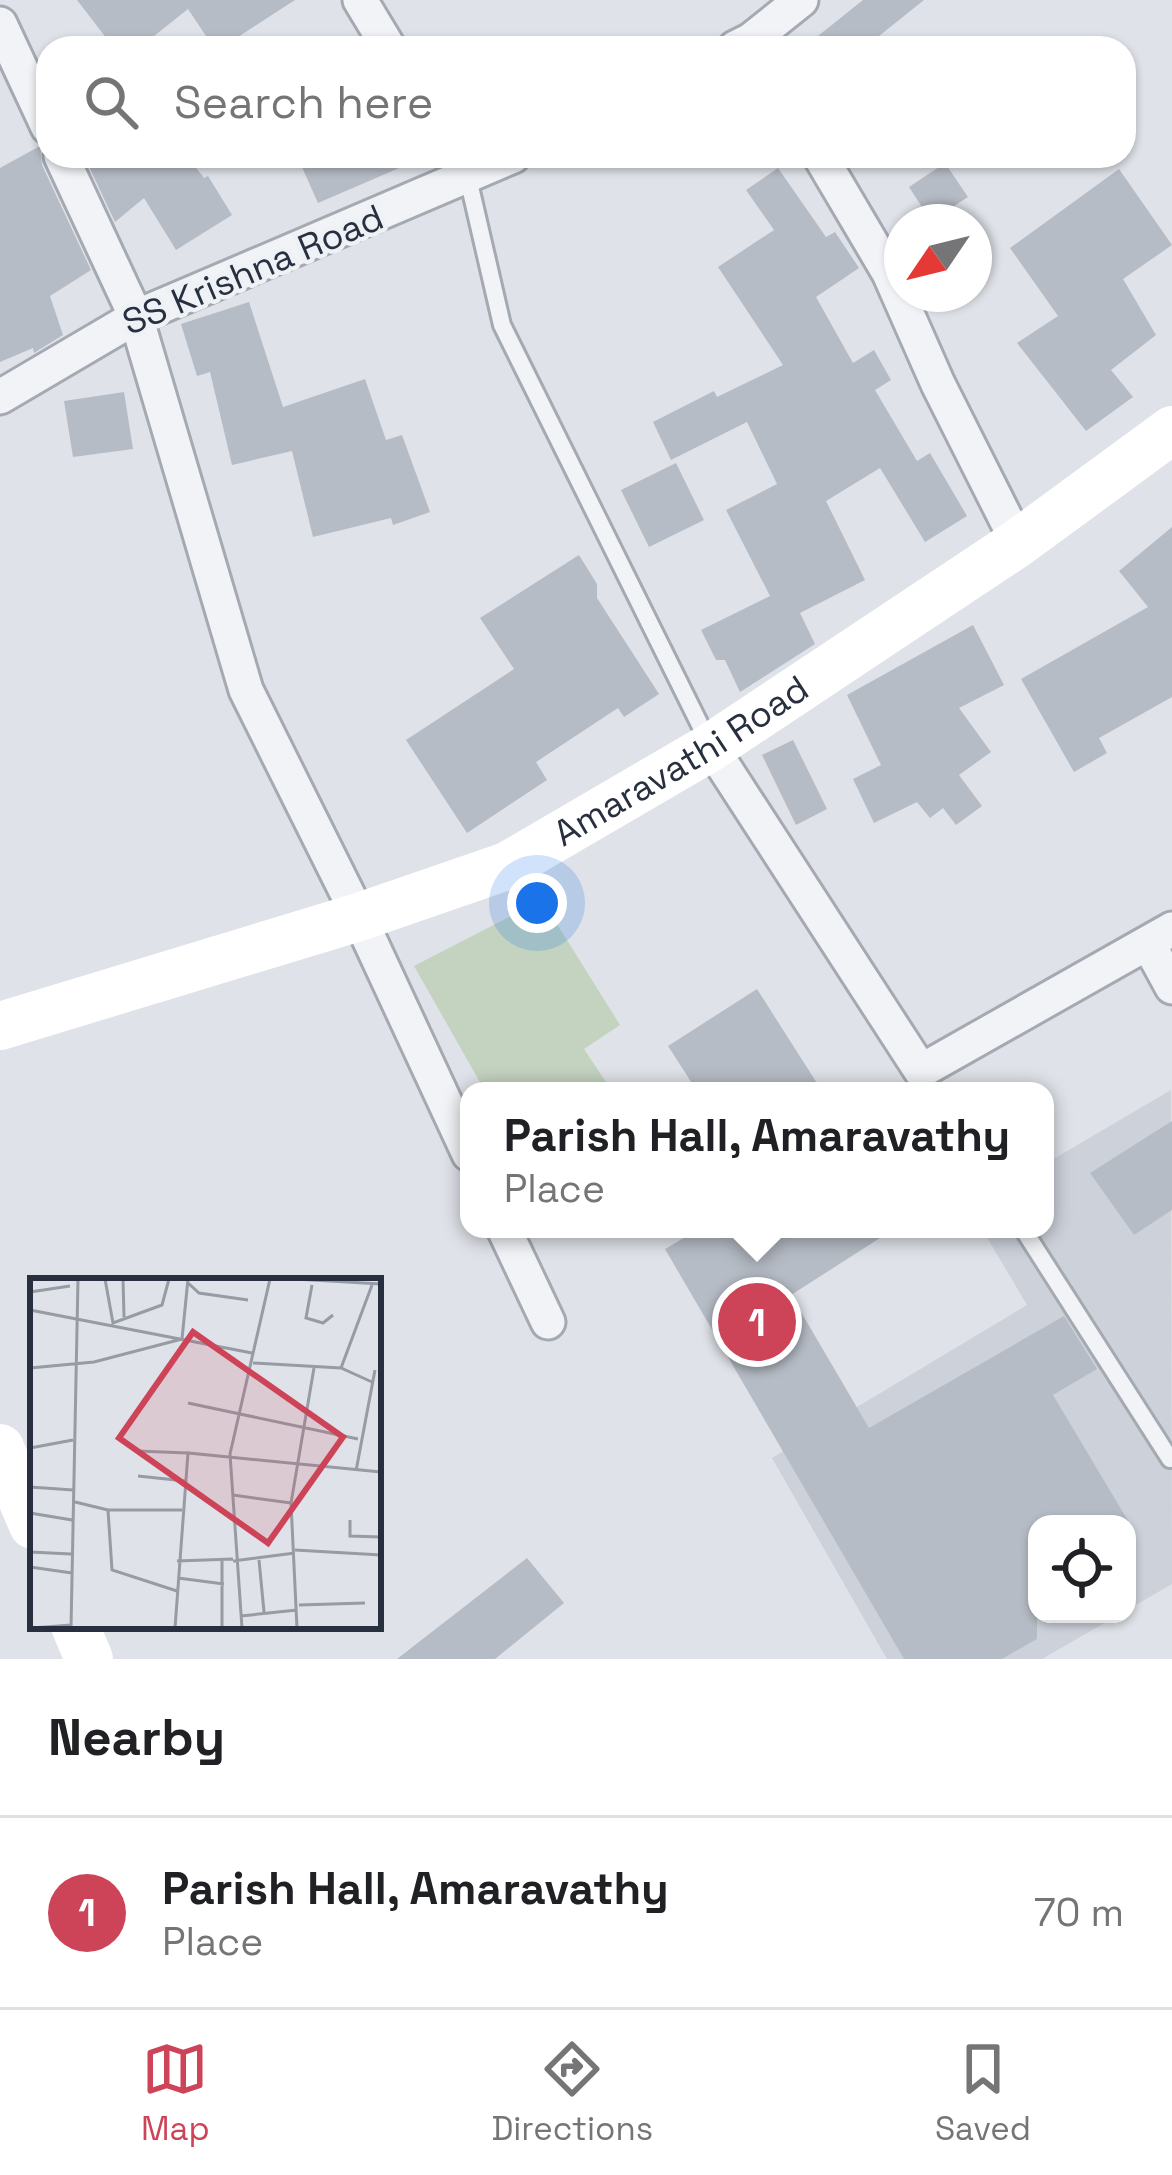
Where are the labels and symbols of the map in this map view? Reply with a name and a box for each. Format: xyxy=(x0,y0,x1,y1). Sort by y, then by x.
street label: SS Krishna Road xyxy=(116,194,390,346)
north arrow xyxy=(884,204,992,312)
street label: Amaravathi Road xyxy=(545,666,817,857)
your location xyxy=(507,873,567,933)
pin: 1 xyxy=(718,1277,796,1367)
inset map xyxy=(30,1278,381,1629)

